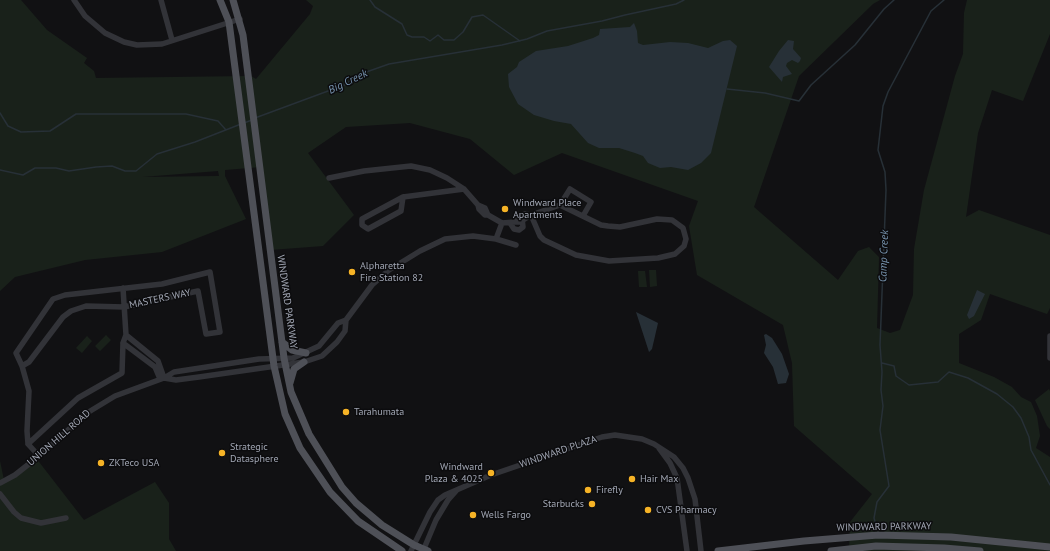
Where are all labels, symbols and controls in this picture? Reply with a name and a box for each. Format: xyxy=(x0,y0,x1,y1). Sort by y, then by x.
water label: Big Creek xyxy=(326,67,370,97)
place label: Windward Place Apartments xyxy=(513,197,581,220)
marker: Windward Place Apartments xyxy=(500,204,510,214)
water label: Camp Creek xyxy=(876,230,892,282)
street label: WINDWARD PARKWAY xyxy=(274,254,300,350)
place label: Alpharetta Fire Station 82 xyxy=(360,260,423,284)
marker: Alpharetta Fire Station 82 xyxy=(347,267,357,277)
street label: MASTERS WAY xyxy=(128,287,192,311)
place label: Tarahumata xyxy=(354,406,404,418)
street label: UNION HILL ROAD xyxy=(25,407,93,469)
marker: Tarahumata xyxy=(341,407,351,417)
street label: WINDWARD PLAZA xyxy=(518,433,598,471)
place label: Strategic Datasphere xyxy=(230,441,278,464)
marker: Strategic Datasphere xyxy=(217,448,227,458)
place label: ZKTeco USA xyxy=(109,457,159,469)
marker: ZKTeco USA xyxy=(96,458,106,468)
place label: Windward Plaza & 4025 xyxy=(425,461,483,484)
marker: Windward Plaza & 4025 xyxy=(486,468,496,478)
place label: Hair Max xyxy=(640,473,678,485)
marker: Hair Max xyxy=(627,474,637,484)
place label: Firefly xyxy=(596,484,623,496)
marker: Firefly xyxy=(583,485,593,495)
place label: Starbucks xyxy=(543,498,584,510)
marker: Starbucks xyxy=(587,499,597,509)
place label: CVS Pharmacy xyxy=(656,504,717,516)
marker: CVS Pharmacy xyxy=(643,505,653,515)
place label: Wells Fargo xyxy=(481,509,531,521)
marker: Wells Fargo xyxy=(468,510,478,520)
street label: WINDWARD PARKWAY xyxy=(836,520,932,534)

